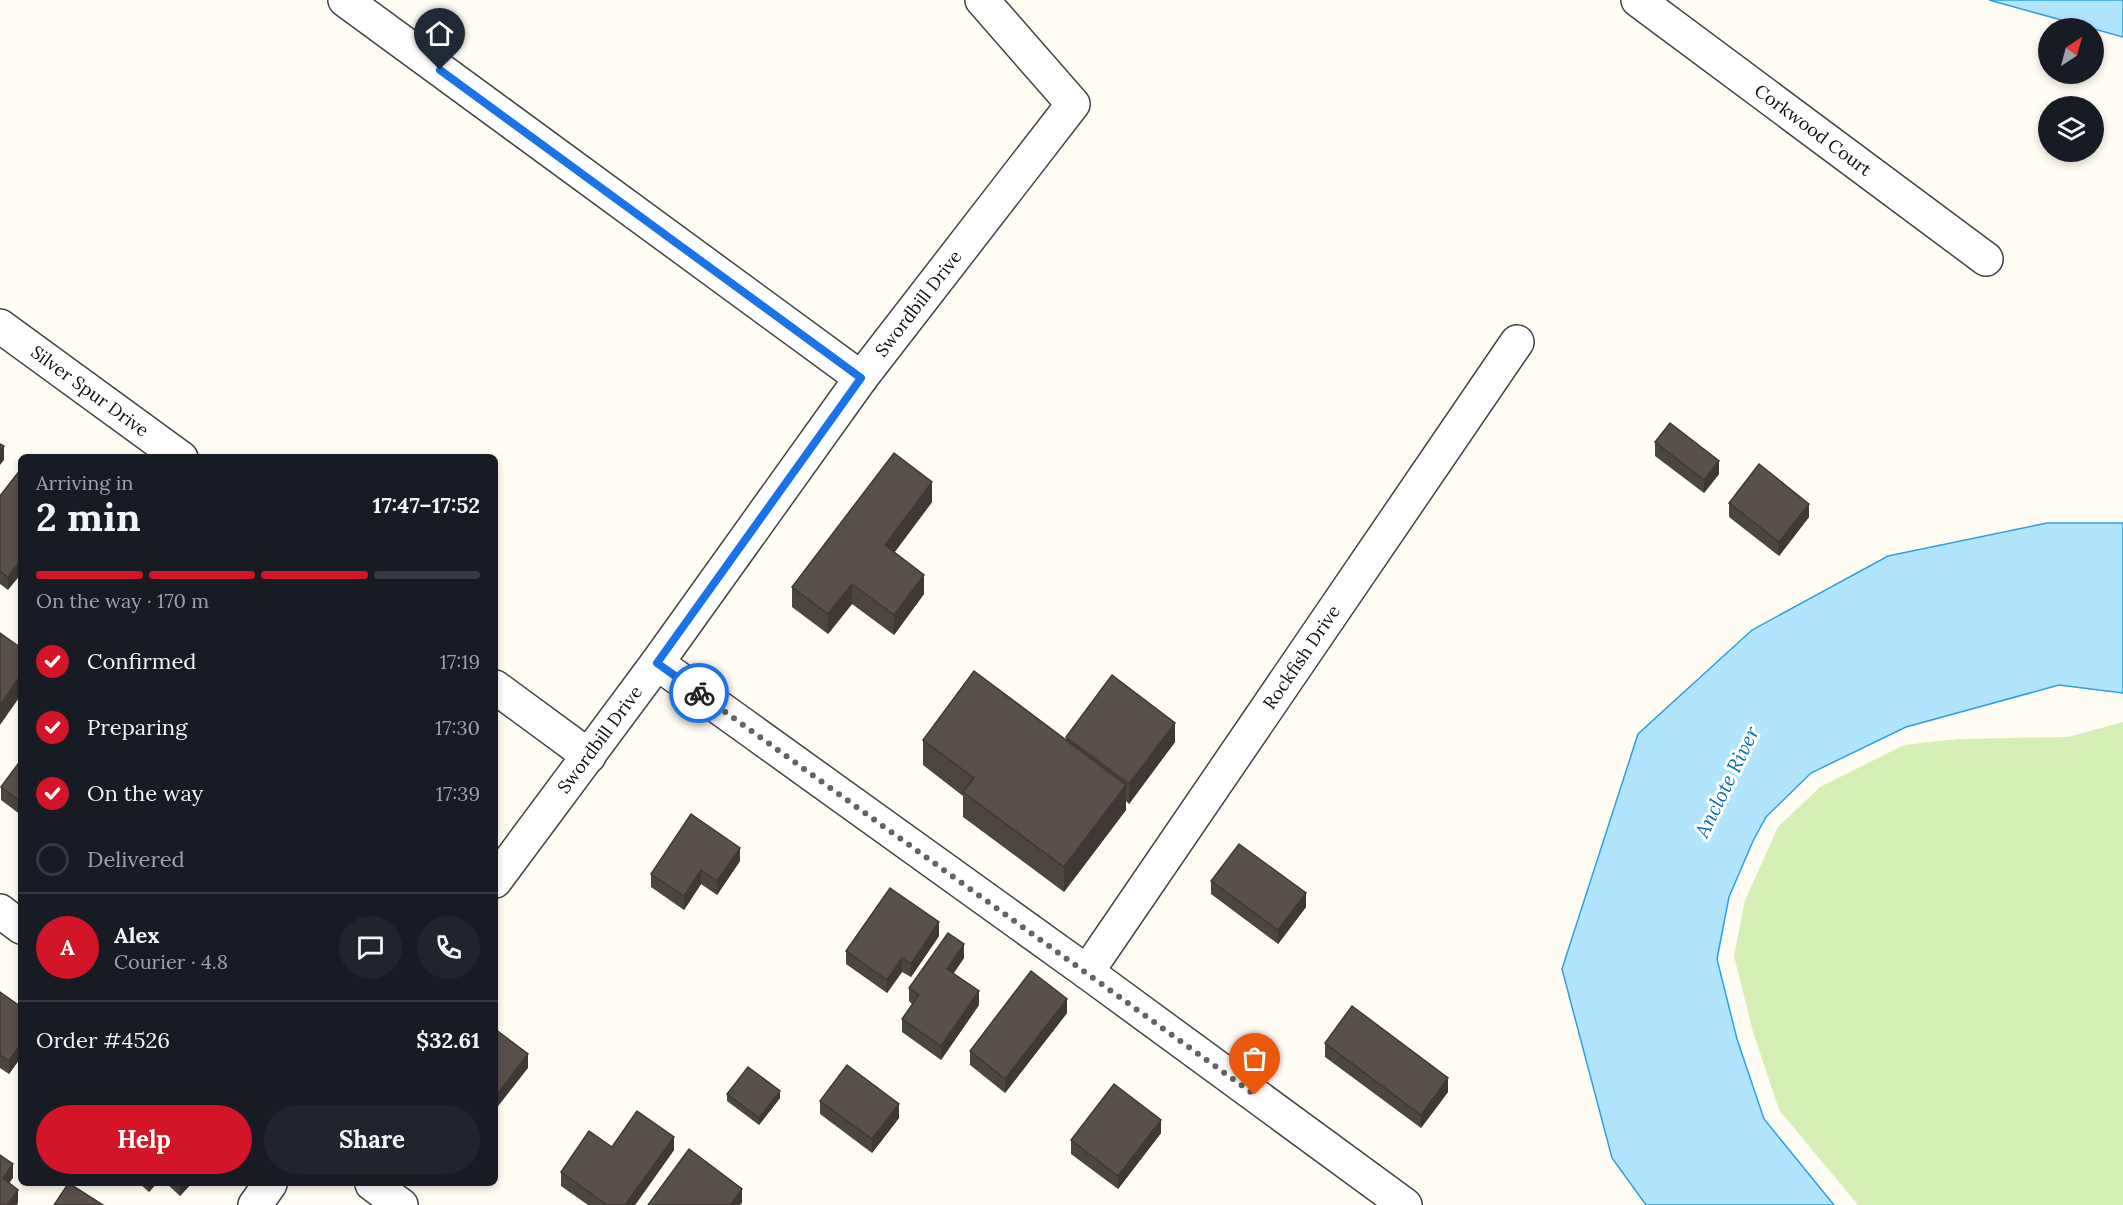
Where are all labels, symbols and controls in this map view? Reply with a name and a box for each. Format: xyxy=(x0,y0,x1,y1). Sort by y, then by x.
pin xyxy=(414,8,465,70)
icon: home xyxy=(423,17,456,50)
north arrow xyxy=(2038,18,2104,84)
map controls xyxy=(2038,18,2104,162)
street label: Corkwood Court xyxy=(1750,79,1876,181)
button: layers xyxy=(2038,96,2104,162)
street label: Swordbill Drive xyxy=(870,245,967,361)
street label: Silver Spur Drive xyxy=(26,340,154,442)
text: Arriving in xyxy=(36,470,133,495)
text: 17:47–17:52 xyxy=(373,491,480,519)
text: 2 min xyxy=(36,492,141,542)
text: On the way · 170 m xyxy=(36,588,209,613)
street label: Rockfish Drive xyxy=(1258,600,1345,714)
icon: check xyxy=(36,645,69,678)
text: Confirmed xyxy=(87,647,196,675)
text: 17:19 xyxy=(440,649,480,674)
courier xyxy=(669,663,729,723)
icon: bike xyxy=(683,677,716,710)
street label: Swordbill Drive xyxy=(552,681,647,798)
icon: check xyxy=(36,711,69,744)
text: Preparing xyxy=(87,713,187,741)
text: 17:30 xyxy=(435,715,480,740)
water label: Anclote River xyxy=(1688,721,1765,842)
icon: check xyxy=(36,777,69,810)
text: On the way xyxy=(87,779,203,807)
text: 17:39 xyxy=(436,781,480,806)
text: Delivered xyxy=(87,845,185,873)
button: chat xyxy=(339,916,402,979)
button: phone xyxy=(417,916,480,979)
text: Alex xyxy=(114,921,159,949)
text: A xyxy=(60,933,75,961)
text: Courier · 4.8 xyxy=(114,949,228,974)
text: Order #4526 xyxy=(36,1026,170,1054)
text: $32.61 xyxy=(416,1026,480,1054)
pin xyxy=(1229,1033,1280,1095)
icon: bag xyxy=(1238,1042,1271,1075)
button: Help xyxy=(36,1105,252,1174)
button: Share xyxy=(264,1105,480,1174)

